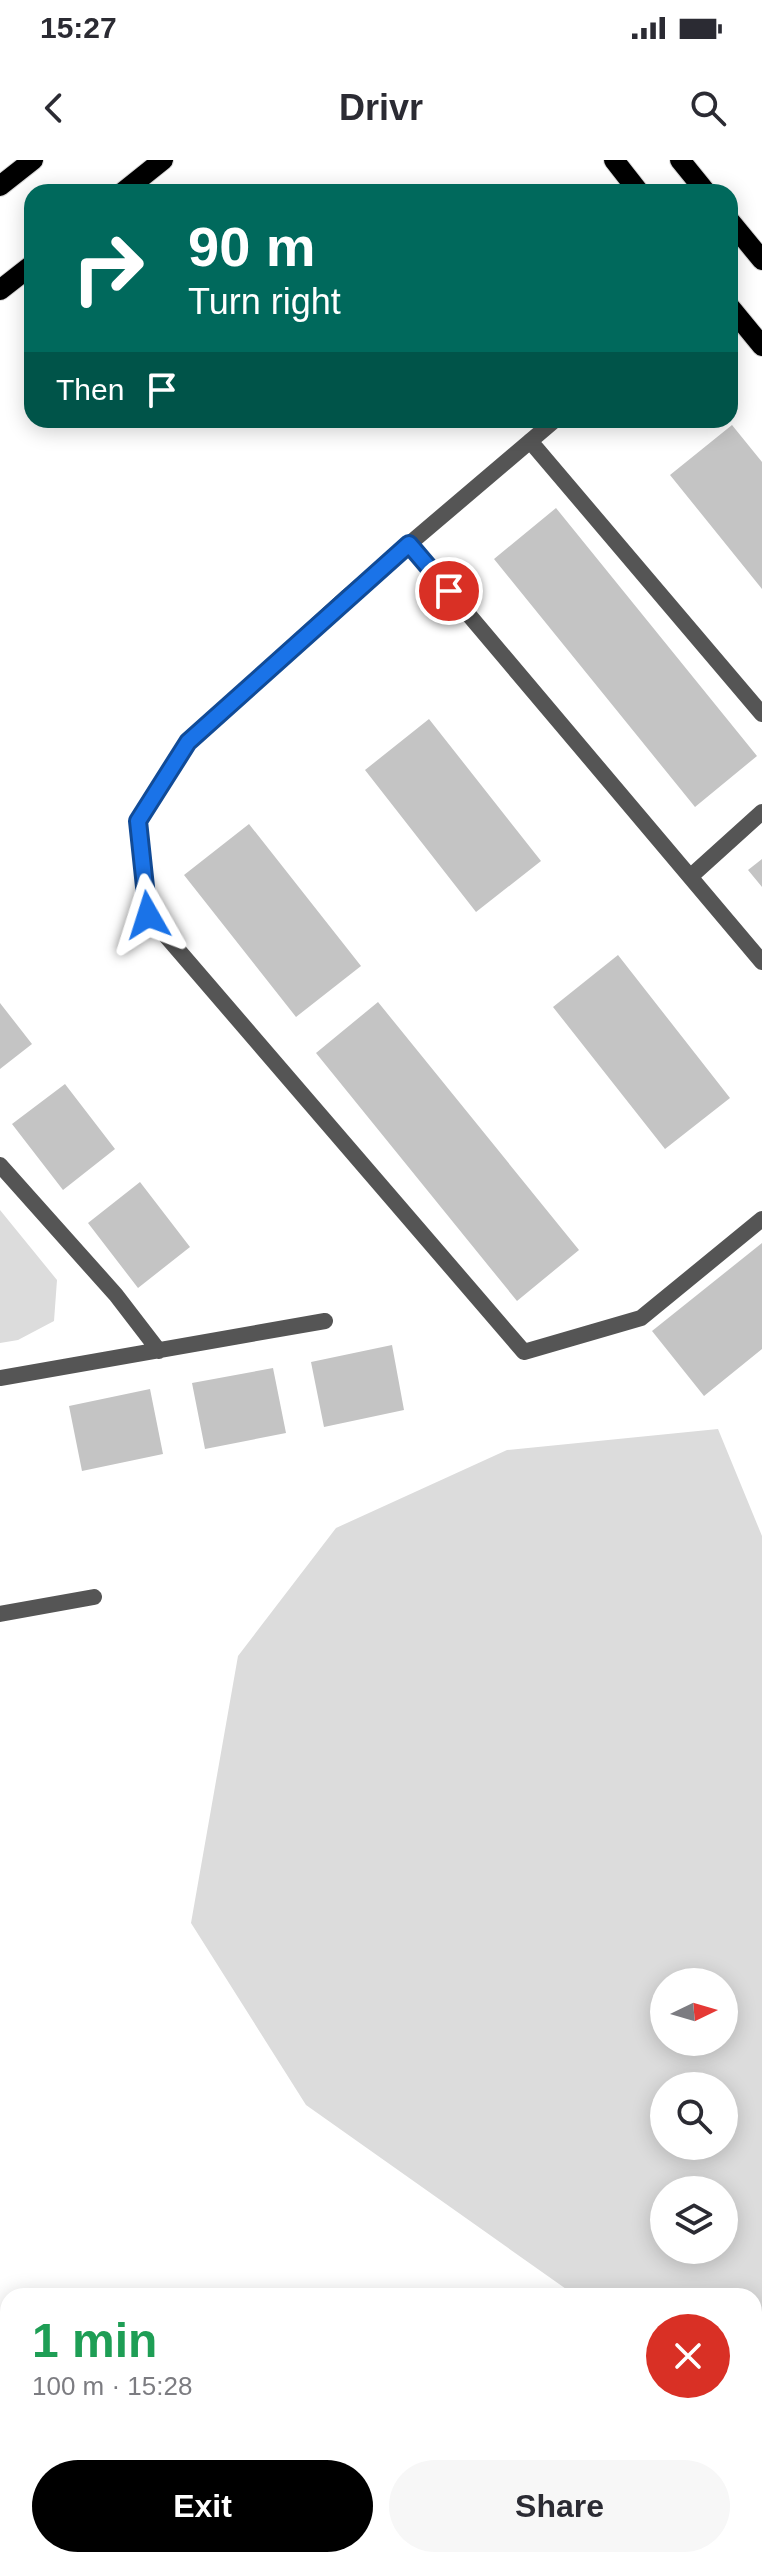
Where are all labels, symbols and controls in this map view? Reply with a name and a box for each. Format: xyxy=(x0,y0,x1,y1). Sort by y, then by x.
text: 15:27 xyxy=(40,11,117,44)
icon: back xyxy=(32,86,76,130)
icon: search xyxy=(686,86,730,130)
text: Drivr xyxy=(339,87,423,128)
text: 90 m xyxy=(188,215,316,278)
icon: right xyxy=(56,216,160,320)
text: Turn right xyxy=(188,281,341,322)
icon: arrive xyxy=(140,368,184,412)
text: Then xyxy=(56,373,124,406)
pin xyxy=(415,557,483,625)
icon: arrive xyxy=(427,569,471,613)
position arrow xyxy=(106,873,190,957)
north arrow xyxy=(650,1968,738,2056)
map controls xyxy=(650,1968,738,2264)
button: search xyxy=(650,2072,738,2160)
button: layers xyxy=(650,2176,738,2264)
text: 1 min xyxy=(32,2314,157,2367)
button: close xyxy=(646,2314,730,2398)
text: 100 m · 15:28 xyxy=(32,2371,192,2401)
button: Exit xyxy=(32,2460,373,2552)
button: Share xyxy=(389,2460,730,2552)

